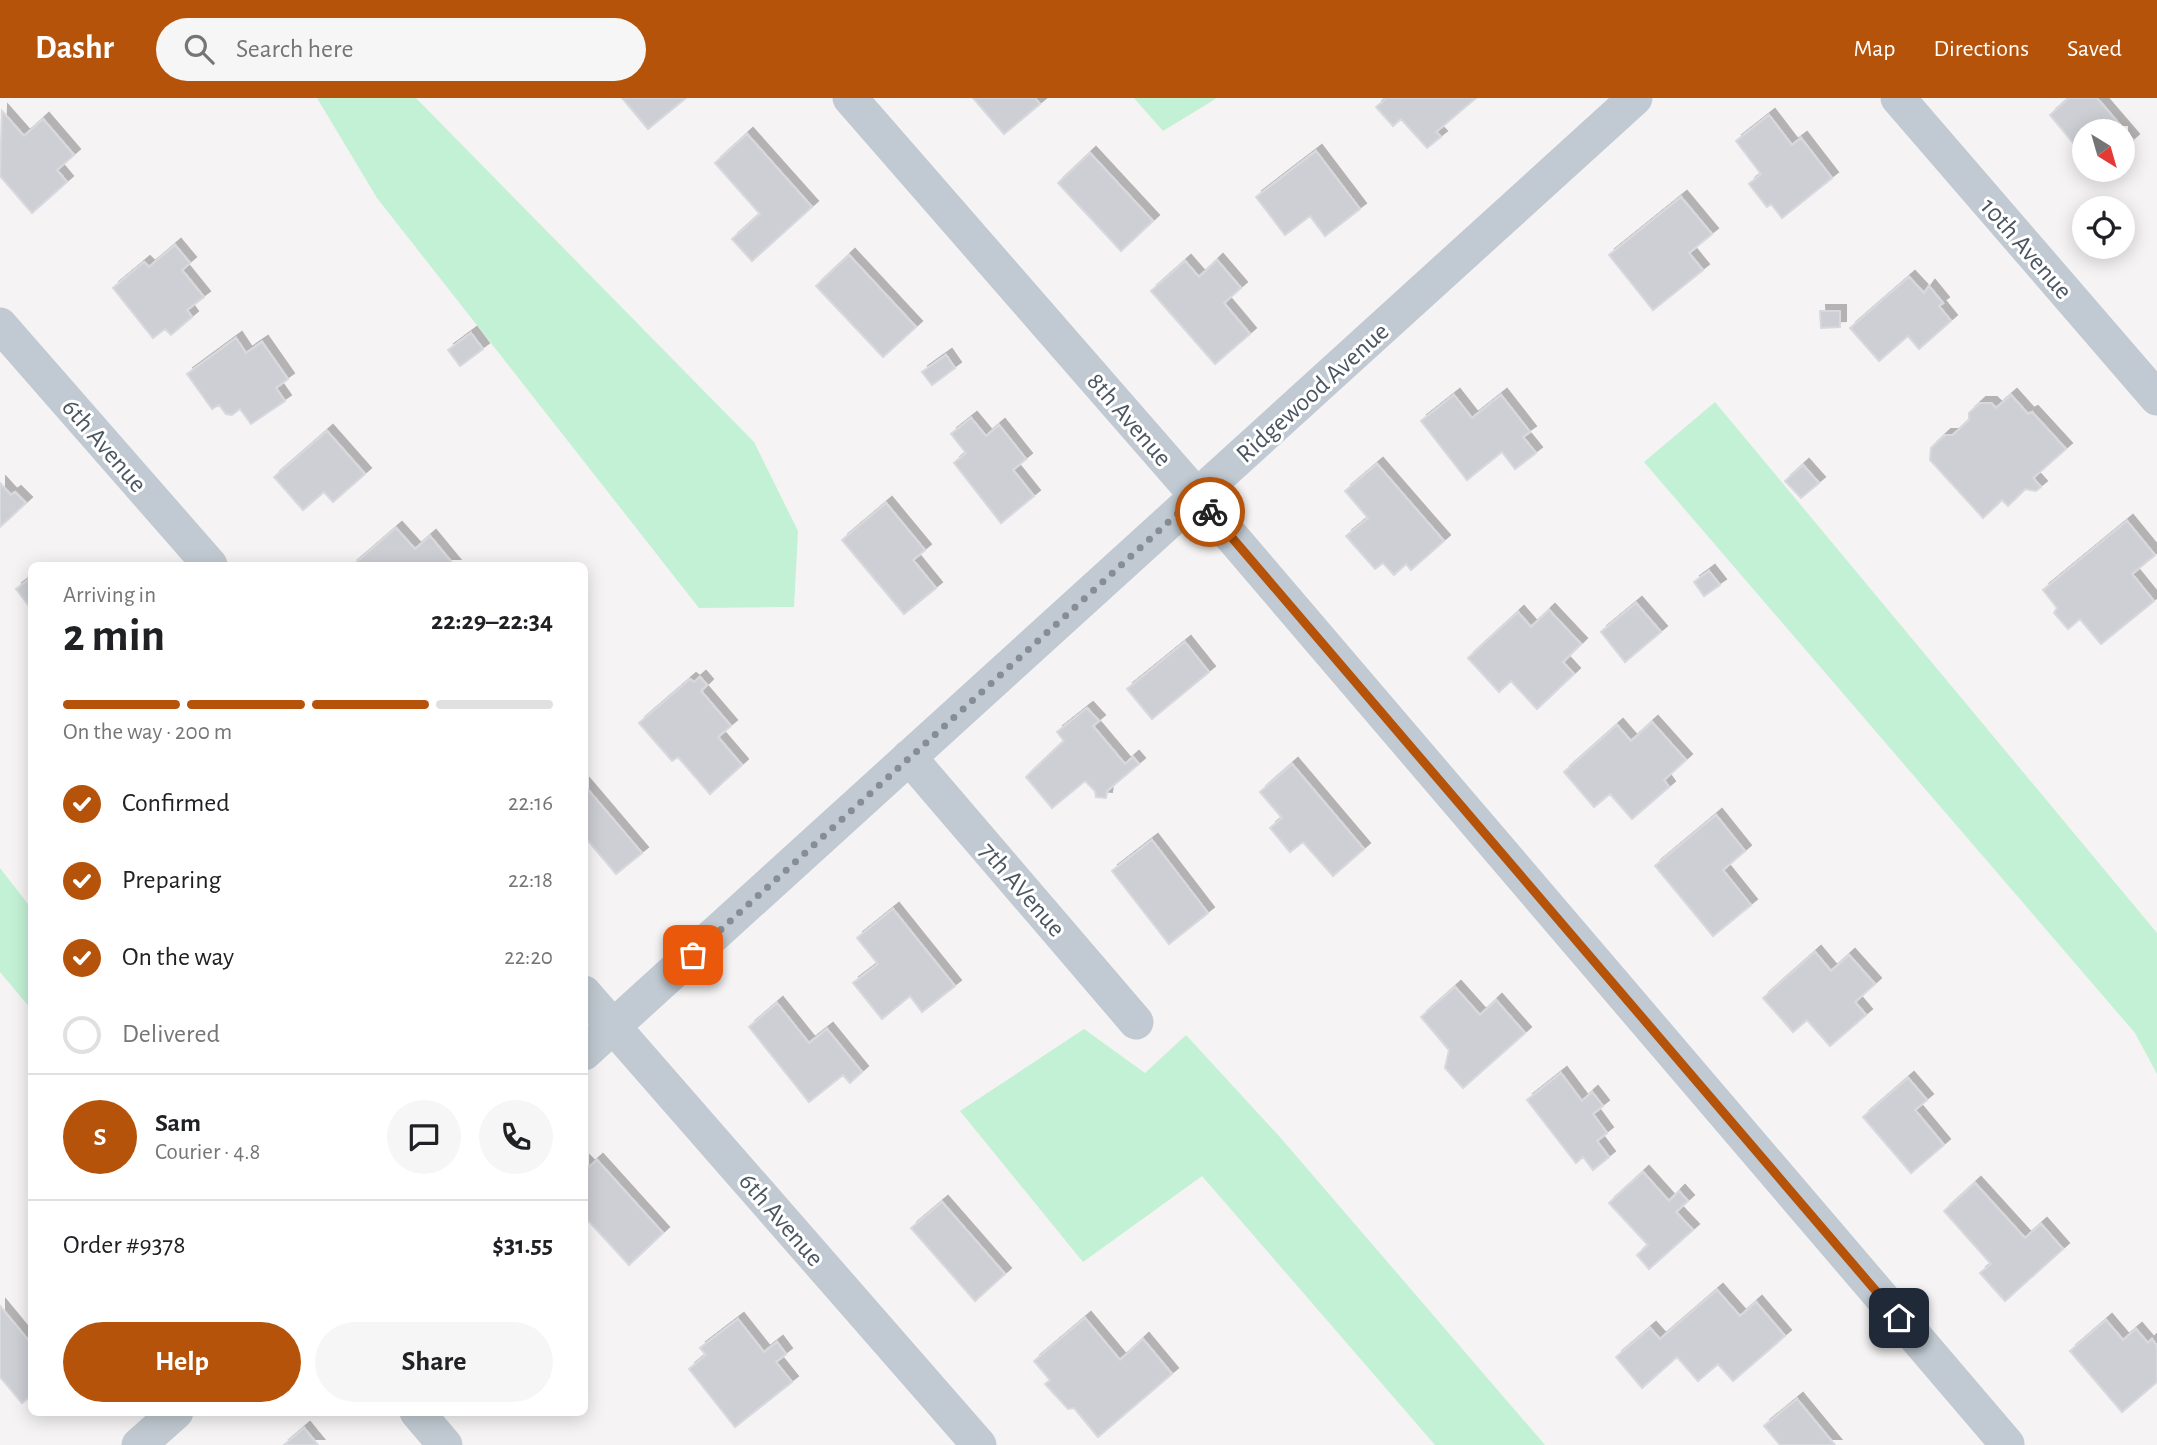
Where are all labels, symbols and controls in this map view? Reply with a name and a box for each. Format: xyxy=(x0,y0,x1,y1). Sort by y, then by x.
search box xyxy=(156,18,646,81)
icon: search xyxy=(180,30,218,68)
text: Dashr xyxy=(35,32,114,65)
text: Search here xyxy=(236,36,353,62)
text: Map xyxy=(1853,37,1895,61)
text: Directions xyxy=(1933,37,2029,61)
text: Saved xyxy=(2067,37,2122,61)
north arrow xyxy=(2072,119,2135,182)
map controls xyxy=(2072,119,2135,259)
street label: 10th Avenue xyxy=(1976,193,2077,304)
button: locate xyxy=(2072,196,2135,259)
street label: Ridgewood Avenue xyxy=(1231,318,1394,468)
street label: 8th Avenue xyxy=(1082,368,1177,471)
street label: 6th Avenue xyxy=(57,394,151,497)
courier xyxy=(1175,477,1245,547)
icon: bike xyxy=(1191,493,1229,531)
text: Arriving in xyxy=(63,584,156,607)
text: 22:29–22:34 xyxy=(431,608,553,634)
text: 2 min xyxy=(63,613,165,659)
text: On the way · 200 m xyxy=(63,721,232,744)
icon: check xyxy=(63,785,101,823)
text: Confirmed xyxy=(122,790,230,816)
text: 22:16 xyxy=(508,792,553,815)
street label: 7th AVenue xyxy=(975,838,1070,942)
icon: check xyxy=(63,862,101,900)
text: Preparing xyxy=(122,867,221,893)
text: 22:18 xyxy=(508,869,553,892)
pin xyxy=(663,925,723,985)
icon: bag xyxy=(674,936,712,974)
icon: check xyxy=(63,939,101,977)
text: On the way xyxy=(122,944,234,970)
text: 22:20 xyxy=(504,946,553,969)
text: Delivered xyxy=(122,1021,220,1047)
button: chat xyxy=(387,1100,461,1174)
button: phone xyxy=(479,1100,553,1174)
text: Sam xyxy=(155,1110,201,1136)
text: S xyxy=(94,1124,106,1150)
text: Courier · 4.8 xyxy=(155,1141,260,1164)
street label: 6th Avenue xyxy=(734,1168,828,1271)
text: Order #9378 xyxy=(63,1232,186,1258)
text: $31.55 xyxy=(492,1232,553,1258)
pin xyxy=(1869,1288,1929,1348)
icon: home xyxy=(1880,1299,1918,1337)
button: Help xyxy=(63,1322,301,1402)
button: Share xyxy=(315,1322,553,1402)

